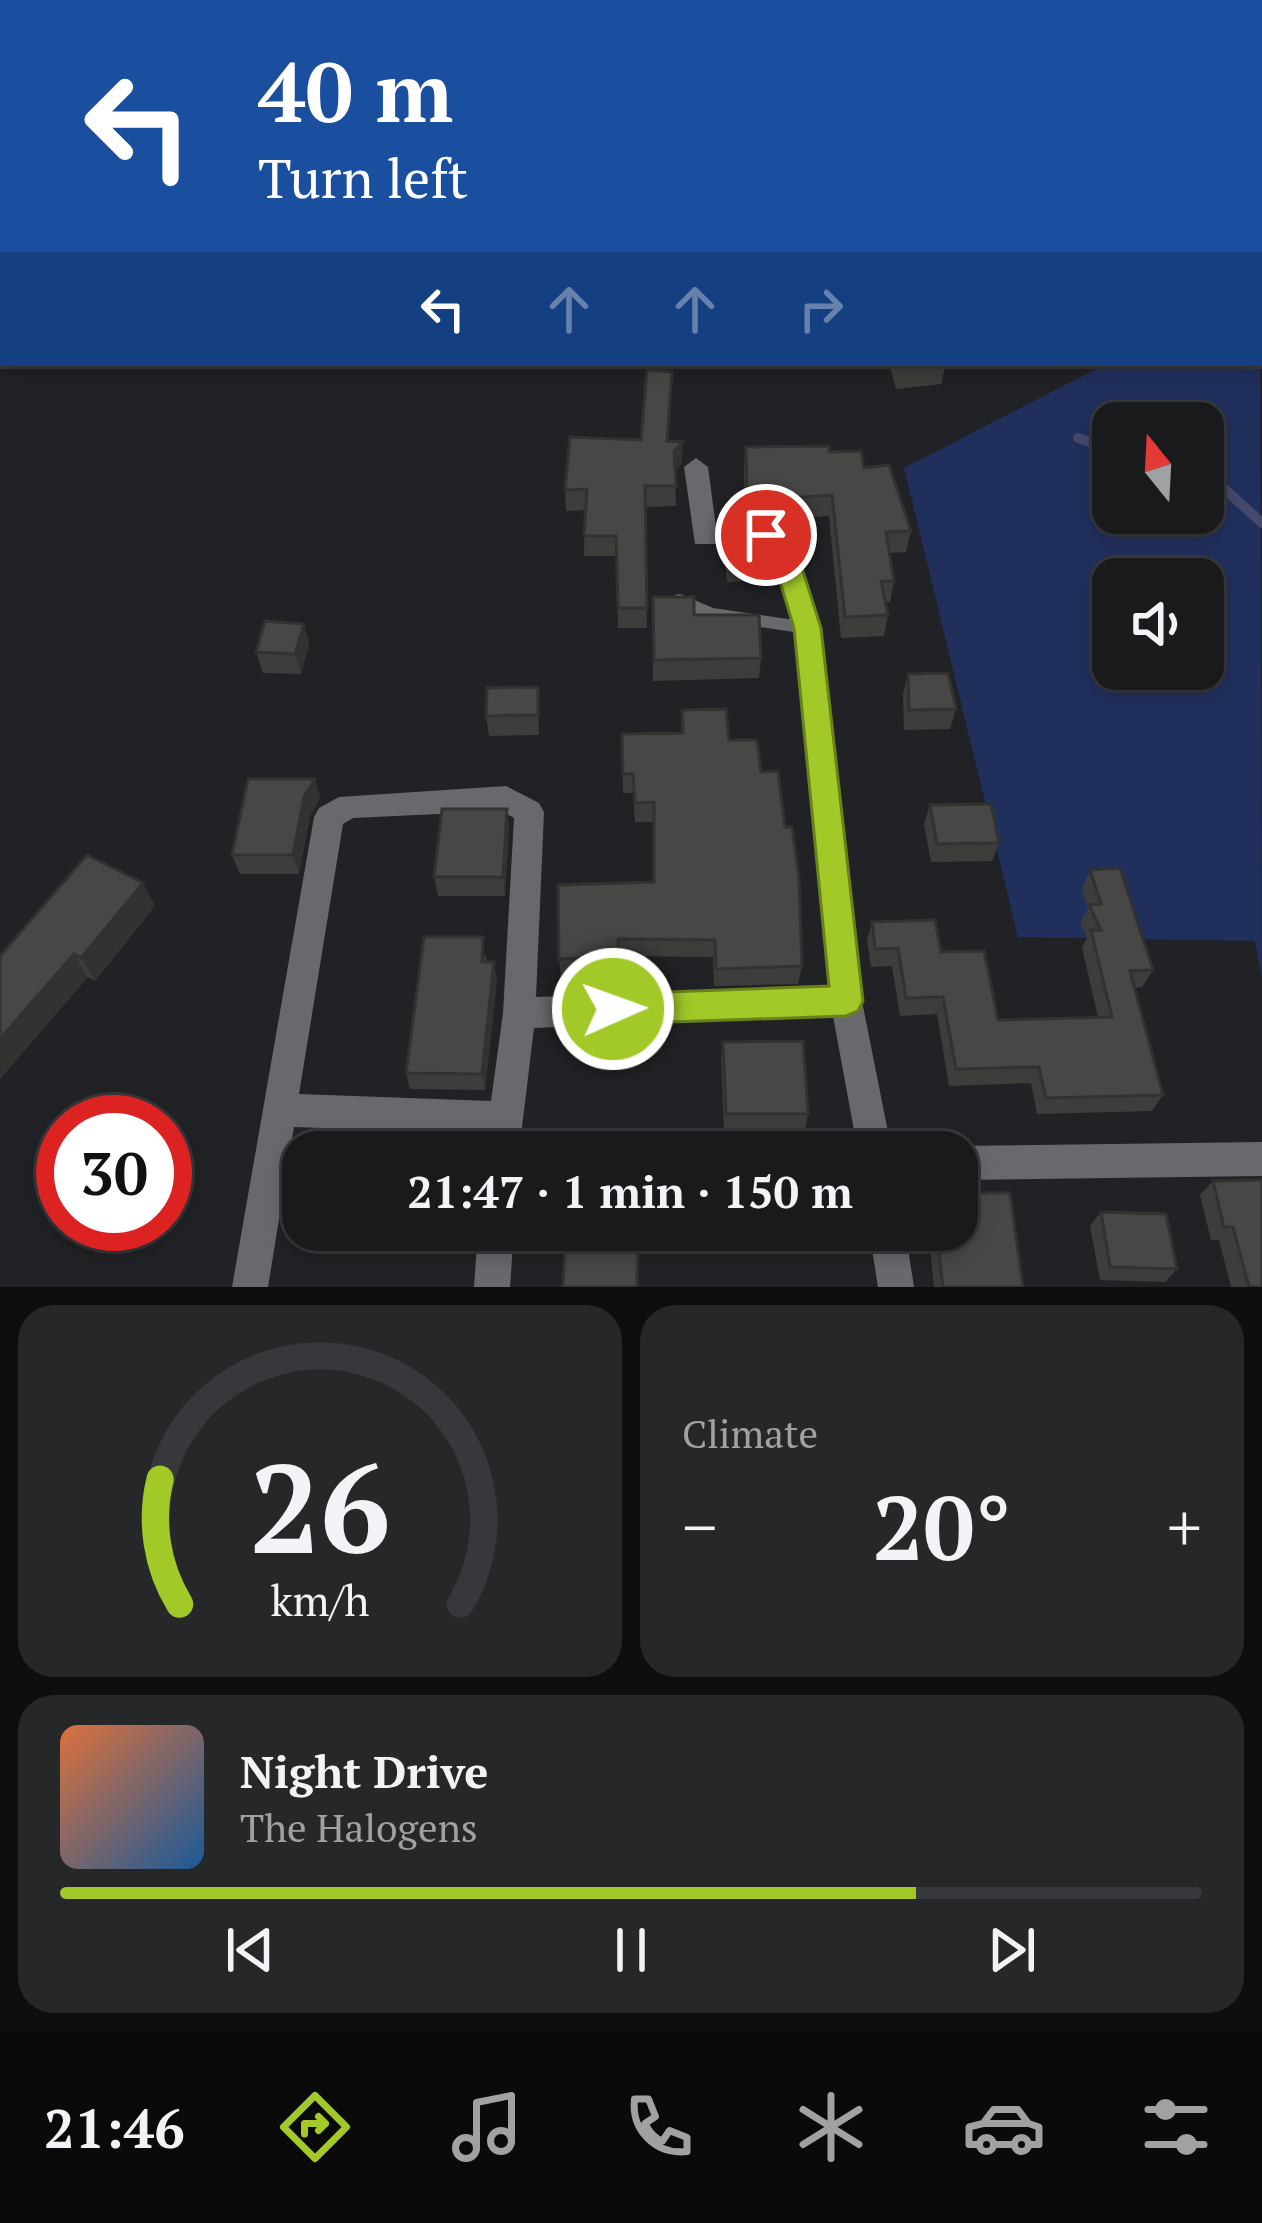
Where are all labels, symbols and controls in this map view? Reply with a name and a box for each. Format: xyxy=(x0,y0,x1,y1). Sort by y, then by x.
text: 40 m xyxy=(258,35,453,146)
icon: left xyxy=(60,48,216,204)
text: Turn left xyxy=(258,142,468,213)
icon: left xyxy=(410,276,476,342)
icon: ahead xyxy=(536,276,602,342)
icon: ahead xyxy=(662,276,728,342)
icon: right xyxy=(788,276,854,342)
north arrow xyxy=(1092,402,1224,534)
map controls xyxy=(1092,402,1224,690)
pin xyxy=(715,484,817,586)
icon: arrive xyxy=(733,502,799,568)
button: sound xyxy=(1092,558,1224,690)
position arrow xyxy=(550,946,676,1072)
speed limit sign: 30 xyxy=(36,1095,192,1251)
text: 21:47 · 1 min · 150 m xyxy=(407,1161,853,1221)
text: Climate xyxy=(682,1407,818,1459)
text: 26 xyxy=(249,1423,391,1589)
text: 20° xyxy=(873,1466,1011,1586)
text: − xyxy=(682,1482,717,1570)
text: + xyxy=(1167,1482,1202,1570)
text: km/h xyxy=(270,1571,370,1628)
text: Night Drive xyxy=(240,1741,489,1801)
text: The Halogens xyxy=(240,1801,478,1853)
icon: previous xyxy=(217,1917,283,1983)
icon: pause xyxy=(598,1917,664,1983)
icon: next xyxy=(979,1917,1045,1983)
icon: directions xyxy=(273,2085,357,2169)
icon: music xyxy=(445,2085,529,2169)
icon: phone xyxy=(617,2085,701,2169)
icon: climate xyxy=(789,2085,873,2169)
icon: car xyxy=(962,2085,1046,2169)
icon: filters xyxy=(1134,2085,1218,2169)
text: 21:46 xyxy=(44,2092,185,2163)

